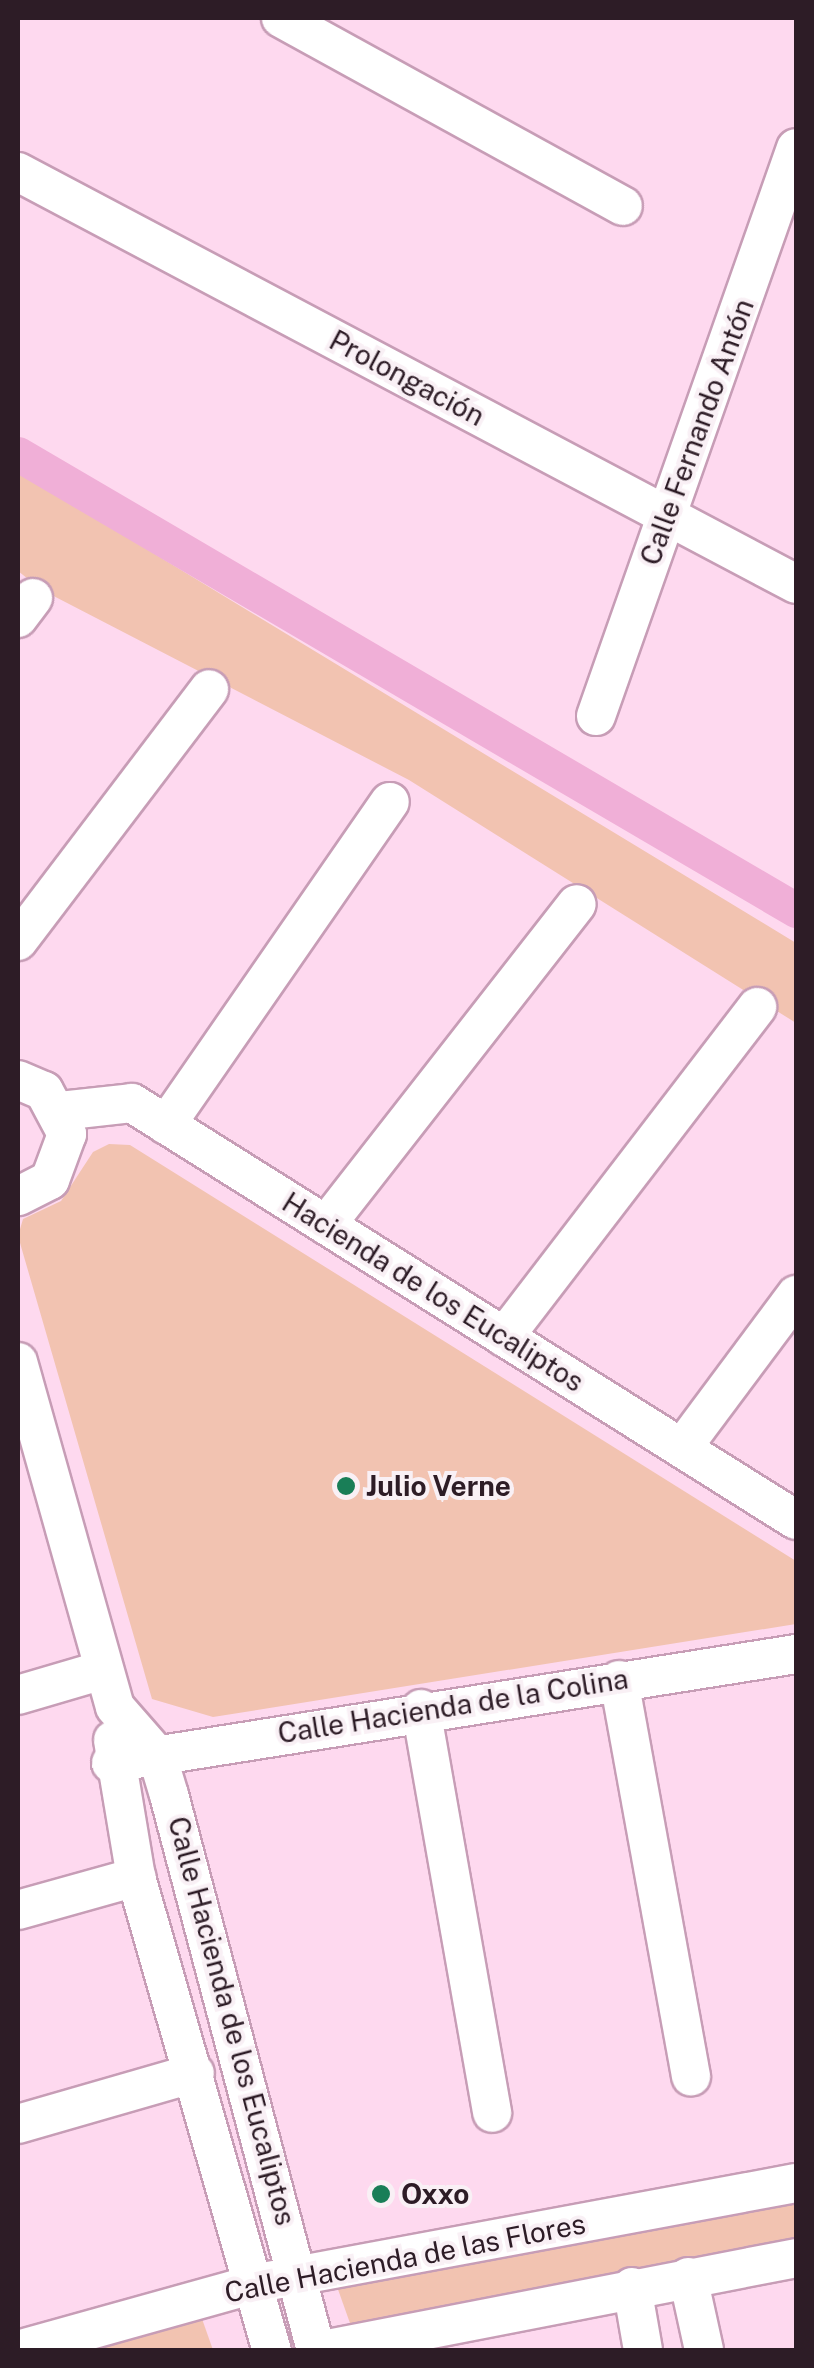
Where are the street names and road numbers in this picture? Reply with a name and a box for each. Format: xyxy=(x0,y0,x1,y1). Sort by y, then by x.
street label: Calle Fernando Antón xyxy=(633,294,761,570)
street label: Prolongación xyxy=(324,323,490,433)
street label: Hacienda de los Eucaliptos xyxy=(276,1185,590,1399)
street label: Calle Hacienda de la Colina xyxy=(275,1662,631,1750)
street label: Calle Hacienda de los Eucaliptos xyxy=(161,1813,303,2229)
street label: Calle Hacienda de las Flores xyxy=(221,2206,589,2310)

